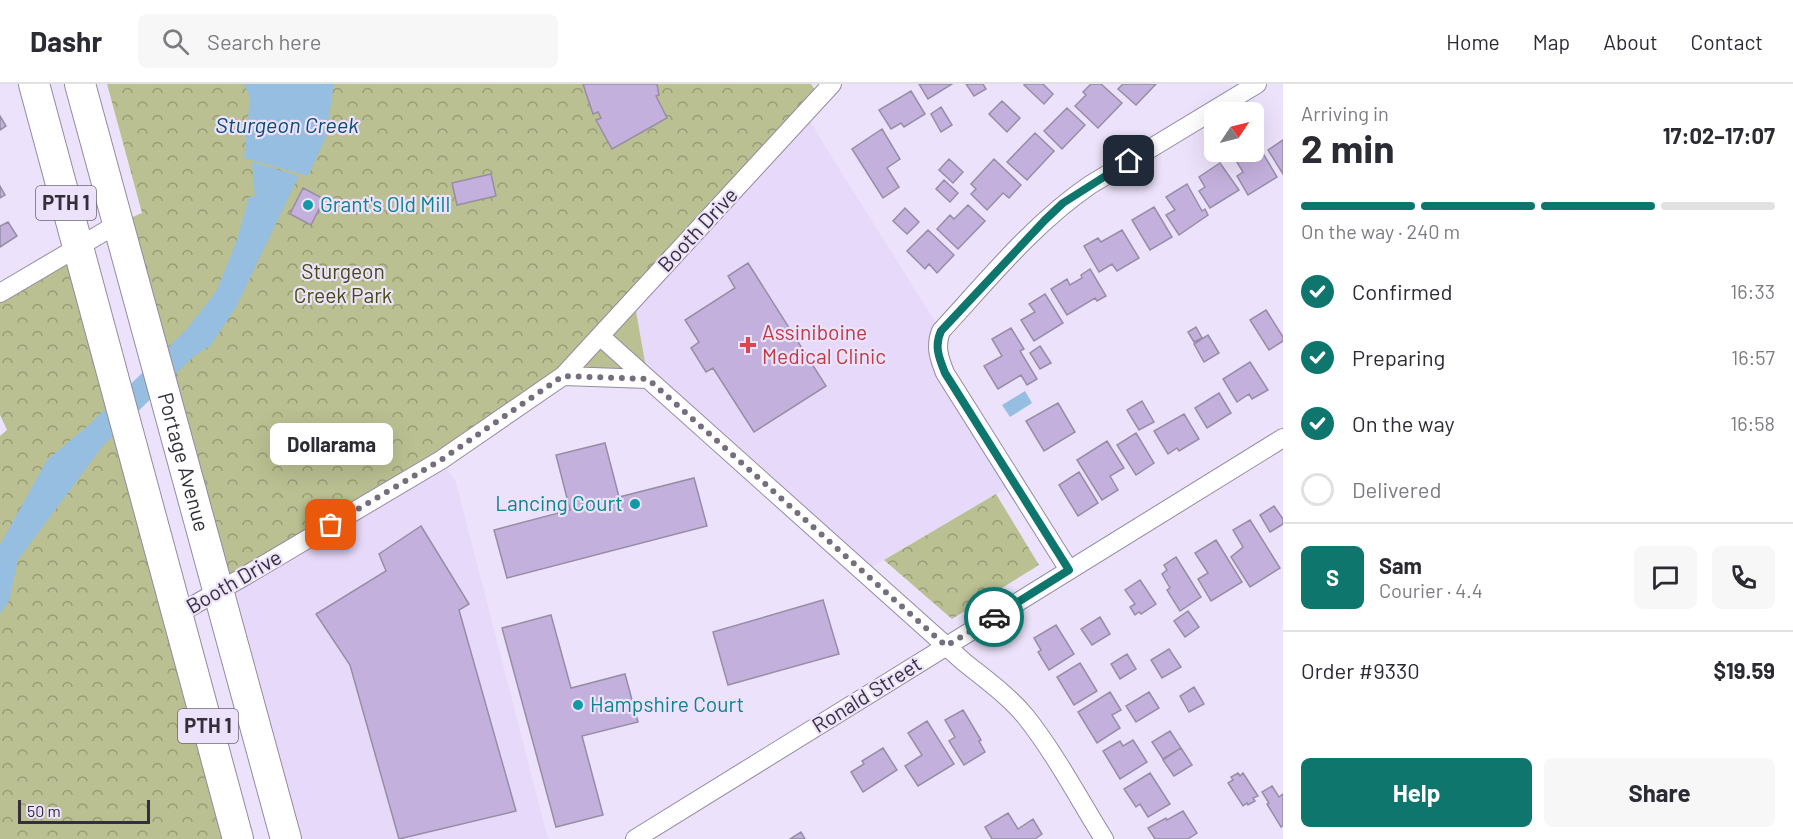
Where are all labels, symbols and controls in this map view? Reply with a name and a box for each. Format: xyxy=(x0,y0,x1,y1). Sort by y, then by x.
search box xyxy=(138,14,558,68)
text: Dashr xyxy=(30,24,102,58)
icon: search xyxy=(159,25,192,58)
text: Search here xyxy=(207,28,321,54)
text: Home xyxy=(1446,29,1500,54)
text: Map xyxy=(1533,29,1570,54)
text: About xyxy=(1603,29,1658,54)
text: Contact xyxy=(1691,29,1763,54)
text: Arriving in xyxy=(1301,101,1389,125)
north arrow xyxy=(1204,102,1264,162)
map controls xyxy=(1204,102,1264,162)
water label: Sturgeon Creek xyxy=(215,111,359,137)
text: 17:02–17:07 xyxy=(1663,122,1775,148)
text: 2 min xyxy=(1301,124,1394,171)
pin xyxy=(1103,135,1154,186)
icon: home xyxy=(1112,144,1145,177)
street label: Booth Drive xyxy=(652,182,742,276)
road number: PTH 1 xyxy=(36,186,96,220)
place label: Grant's Old Mill xyxy=(320,191,450,216)
marker: Grant's Old Mill xyxy=(301,198,315,212)
text: On the way · 240 m xyxy=(1301,219,1460,243)
park label: Sturgeon Creek Park xyxy=(294,258,392,307)
icon: check xyxy=(1301,275,1334,308)
text: Confirmed xyxy=(1352,278,1452,304)
text: 16:33 xyxy=(1730,279,1775,303)
place label: Assiniboine Medical Clinic xyxy=(762,319,886,368)
marker: Assiniboine Medical Clinic xyxy=(739,336,757,354)
icon: check xyxy=(1301,341,1334,374)
text: Preparing xyxy=(1352,344,1445,370)
text: 16:57 xyxy=(1731,345,1775,369)
street label: Portage Avenue xyxy=(154,389,216,534)
icon: check xyxy=(1301,407,1334,440)
text: On the way xyxy=(1352,410,1455,436)
text: 16:58 xyxy=(1730,411,1775,435)
callout: Dollarama xyxy=(270,423,392,465)
text: Dollarama xyxy=(287,432,376,456)
text: Delivered xyxy=(1352,476,1441,502)
place label: Lancing Court xyxy=(495,490,623,515)
marker: Lancing Court xyxy=(628,497,642,511)
pin xyxy=(305,499,356,550)
icon: bag xyxy=(314,508,347,541)
street label: Booth Drive xyxy=(181,543,285,618)
button: chat xyxy=(1634,546,1697,609)
button: phone xyxy=(1712,546,1775,609)
text: Sam xyxy=(1379,552,1422,578)
text: S xyxy=(1326,564,1339,590)
text: Courier · 4.4 xyxy=(1379,578,1483,602)
courier xyxy=(964,587,1024,647)
icon: car xyxy=(978,601,1011,634)
street label: Ronald Street xyxy=(807,650,925,737)
text: Order #9330 xyxy=(1301,657,1420,683)
text: $19.59 xyxy=(1713,657,1775,683)
place label: Hampshire Court xyxy=(590,691,744,716)
marker: Hampshire Court xyxy=(571,698,585,712)
road number: PTH 1 xyxy=(178,709,238,743)
button: Help xyxy=(1301,758,1532,827)
button: Share xyxy=(1544,758,1775,827)
scale bar xyxy=(18,797,150,824)
text: 50 m xyxy=(27,801,61,820)

